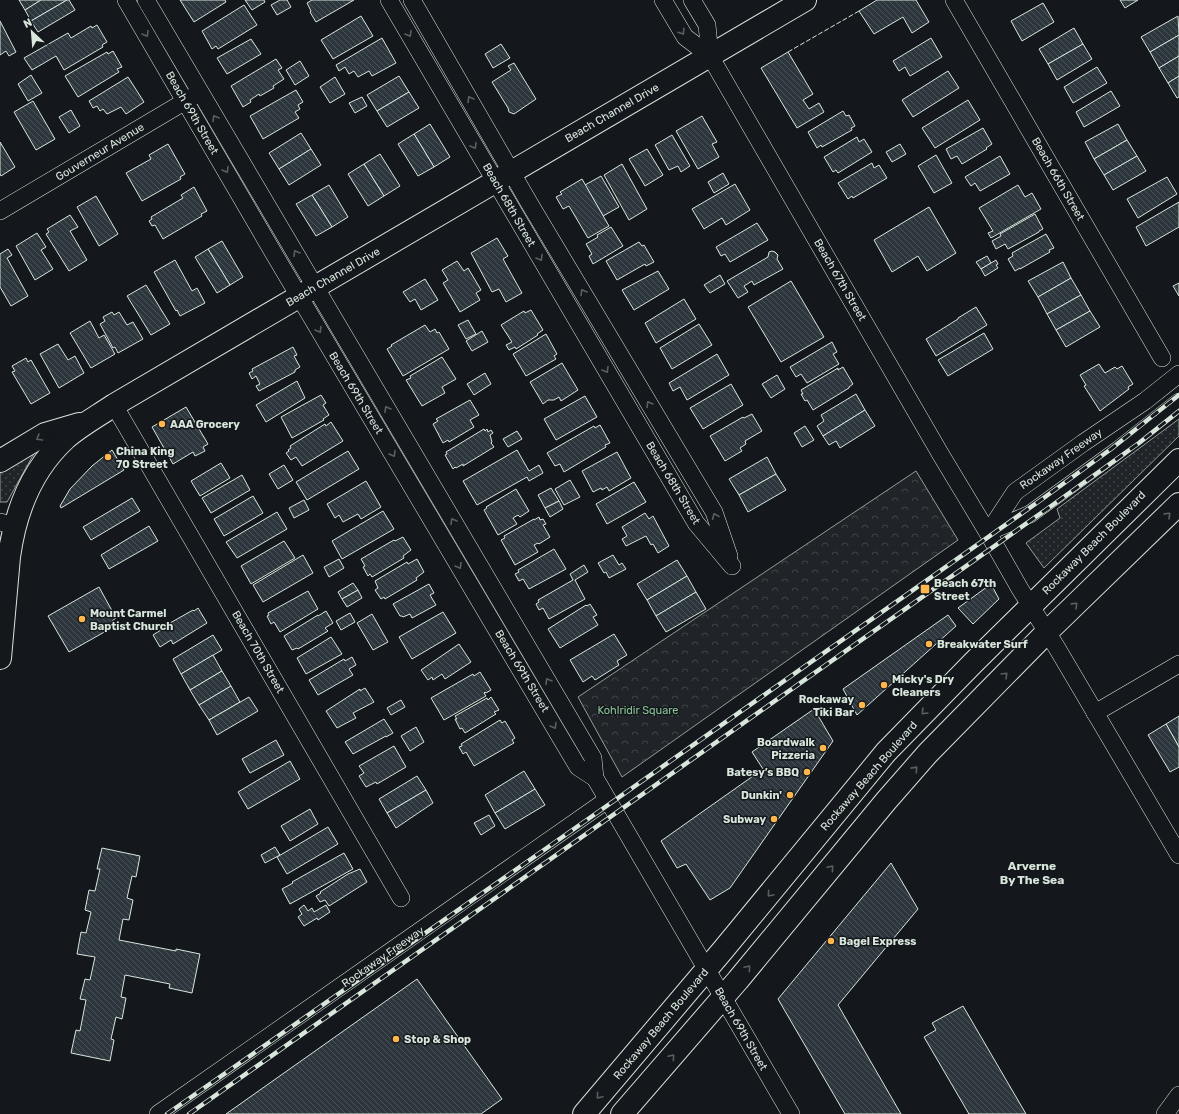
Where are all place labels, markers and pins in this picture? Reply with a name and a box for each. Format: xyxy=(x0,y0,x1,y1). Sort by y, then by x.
place label: AAA Grocery xyxy=(170,418,240,431)
marker: AAA Grocery xyxy=(157,419,167,429)
place label: China King 70 Street xyxy=(116,445,174,471)
marker: China King 70 Street xyxy=(103,452,113,462)
place label: Beach 67th Street xyxy=(934,577,996,603)
marker: Beach 67th Street xyxy=(919,583,931,595)
place label: Mount Carmel Baptist Church xyxy=(90,607,173,633)
marker: Mount Carmel Baptist Church xyxy=(77,614,87,624)
place label: Breakwater Surf xyxy=(937,638,1028,651)
marker: Breakwater Surf xyxy=(924,639,934,649)
place label: Micky's Dry Cleaners xyxy=(892,673,955,699)
marker: Micky's Dry Cleaners xyxy=(879,680,889,690)
place label: Rockaway Tiki Bar xyxy=(799,693,854,719)
marker: Rockaway Tiki Bar xyxy=(857,700,867,710)
place label: Boardwalk Pizzeria xyxy=(757,736,816,762)
marker: Boardwalk Pizzeria xyxy=(818,743,828,753)
place label: Batesy’s BBQ xyxy=(726,766,799,779)
marker: Batesy’s BBQ xyxy=(802,767,812,777)
place label: Dunkin' xyxy=(741,789,782,802)
marker: Dunkin' xyxy=(785,790,795,800)
place label: Subway xyxy=(723,813,766,826)
marker: Subway xyxy=(769,814,779,824)
place label: Bagel Express xyxy=(839,935,916,948)
marker: Bagel Express xyxy=(826,936,836,946)
place label: Stop & Shop xyxy=(404,1033,471,1046)
marker: Stop & Shop xyxy=(391,1034,401,1044)

